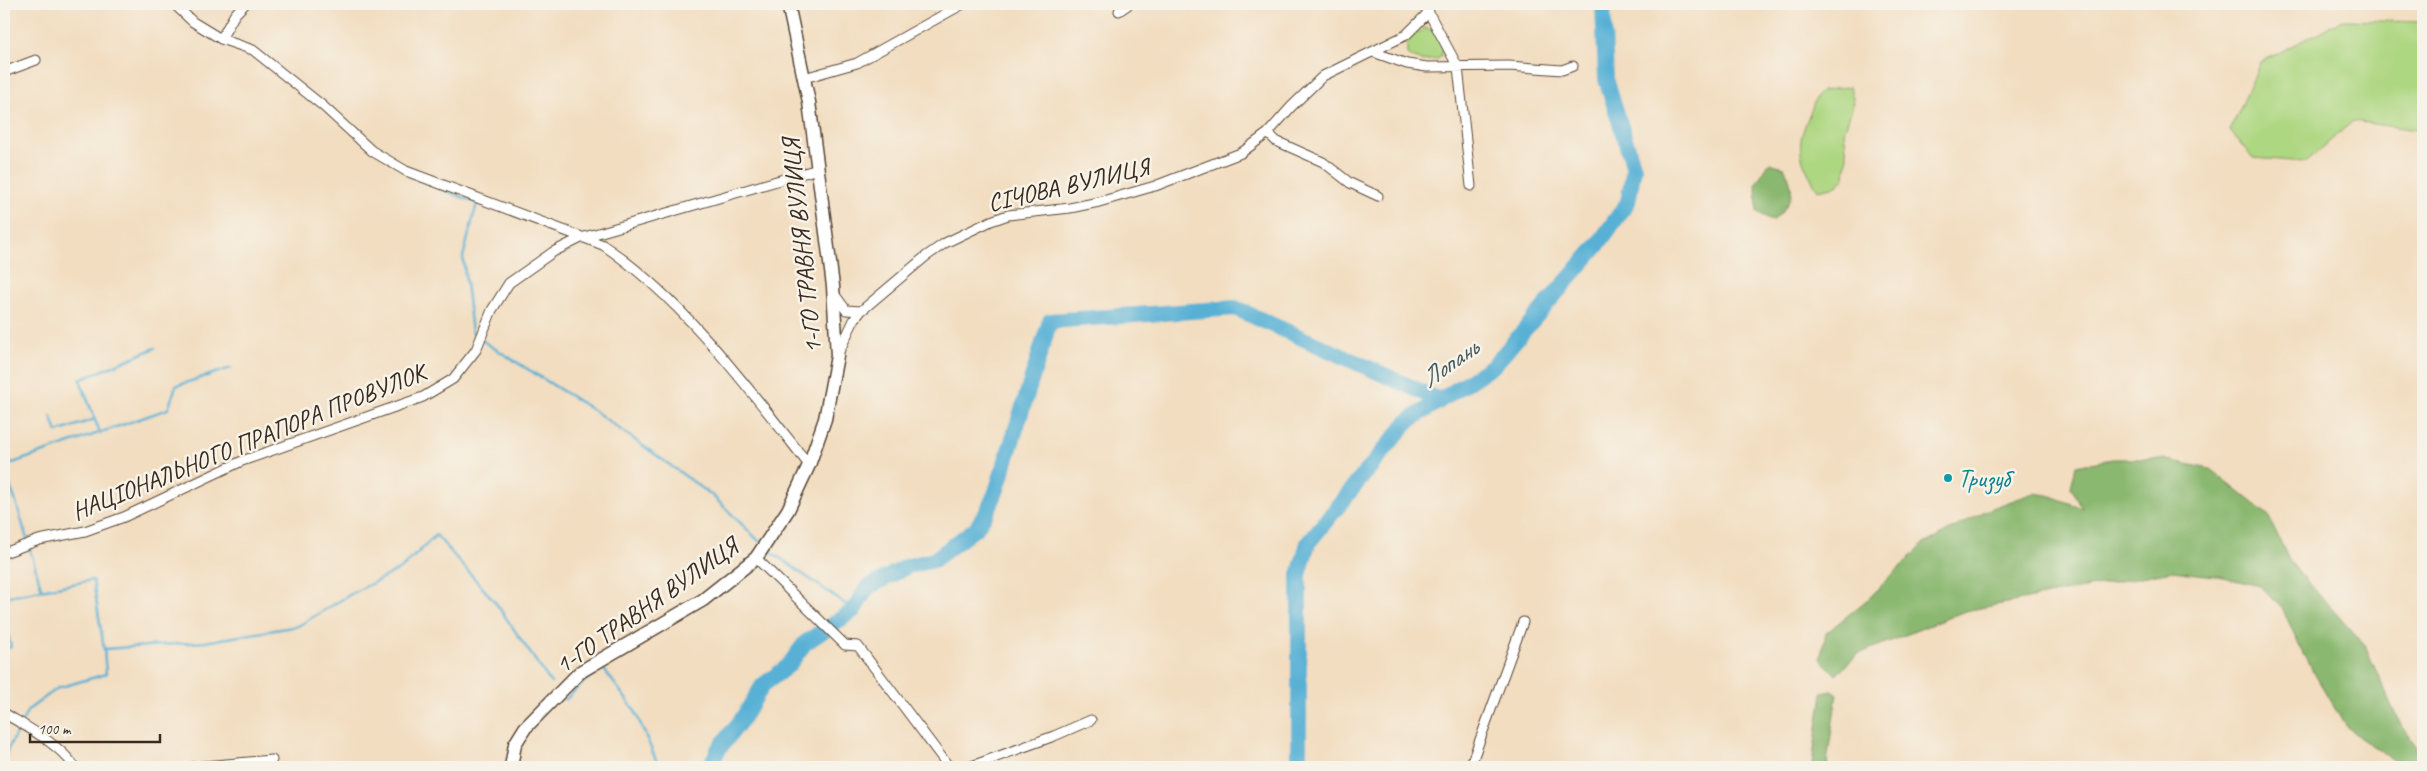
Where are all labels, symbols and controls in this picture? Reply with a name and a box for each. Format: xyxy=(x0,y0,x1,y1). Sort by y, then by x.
street label: 1-ГО ТРАВНЯ ВУЛИЦЯ xyxy=(774,133,829,355)
street label: СІЧОВА ВУЛИЦЯ xyxy=(985,150,1156,219)
water label: Лопань xyxy=(1414,330,1487,395)
street label: НАЦІОНАЛЬНОГО ПРАПОРА ПРОВУЛОК xyxy=(67,355,434,528)
place label: Тризуб xyxy=(1958,463,2015,495)
marker: Тризуб xyxy=(1942,472,1954,484)
street label: 1-ГО ТРАВНЯ ВУЛИЦЯ xyxy=(549,529,747,681)
scale bar xyxy=(30,711,160,743)
text: 100 m xyxy=(38,720,72,739)

